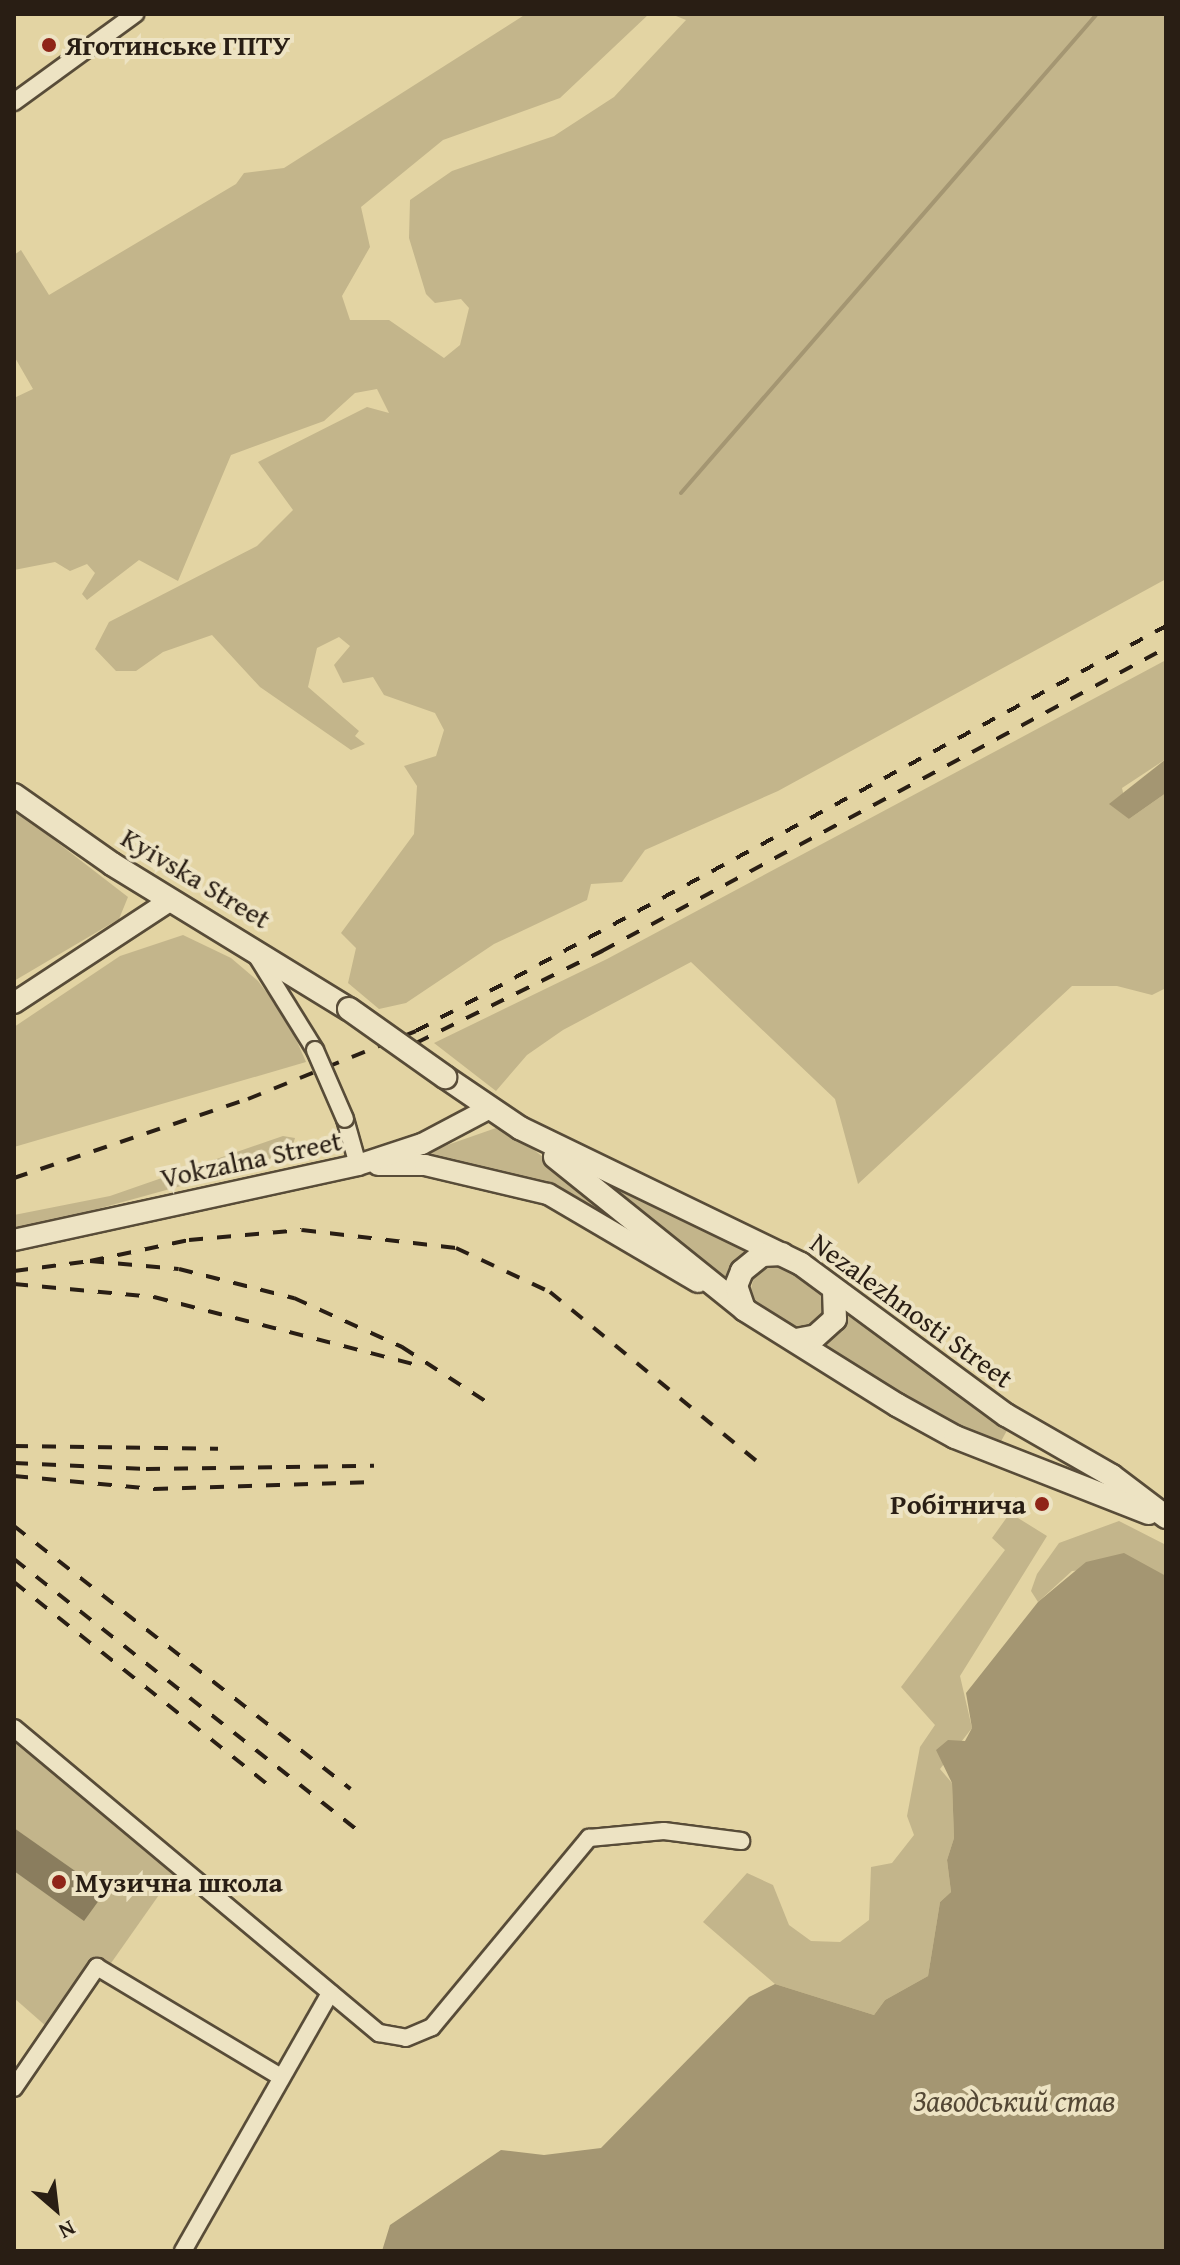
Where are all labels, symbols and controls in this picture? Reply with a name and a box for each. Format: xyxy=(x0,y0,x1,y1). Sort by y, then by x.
place label: Яготинське ГПТУ xyxy=(65,28,290,62)
marker: Яготинське ГПТУ xyxy=(40,36,58,54)
street label: Kyivska Street xyxy=(115,820,277,936)
street label: Vokzalna Street xyxy=(157,1123,345,1195)
street label: Nezalezhnosti Street xyxy=(804,1225,1020,1395)
place label: Робітнича xyxy=(890,1487,1026,1521)
marker: Робітнича xyxy=(1033,1495,1051,1513)
place label: Музична школа xyxy=(75,1865,283,1899)
marker: Музична школа xyxy=(50,1873,68,1891)
water label: Заводський став xyxy=(912,2082,1116,2118)
north arrow xyxy=(16,2169,96,2249)
text: N xyxy=(53,2213,81,2248)

